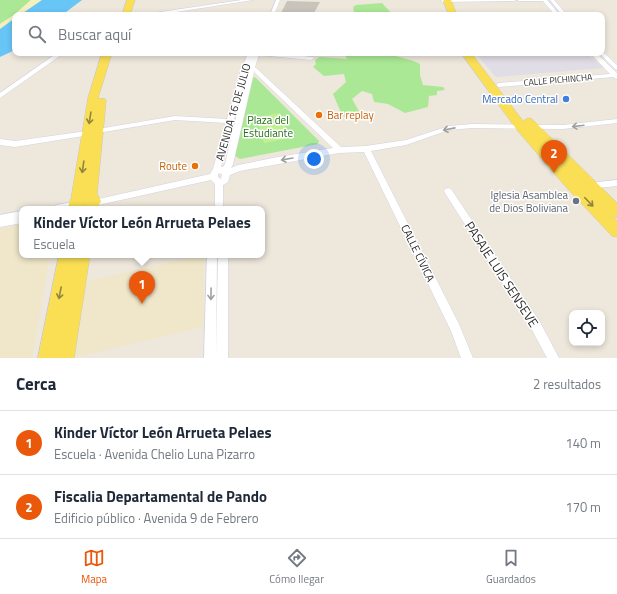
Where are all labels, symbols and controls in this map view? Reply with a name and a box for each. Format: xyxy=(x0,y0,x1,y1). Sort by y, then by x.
search box xyxy=(12,12,605,56)
icon: search xyxy=(26,23,48,45)
text: Buscar aquí xyxy=(58,23,131,46)
street label: AVENIDA 16 DE JULIO xyxy=(211,61,255,163)
street label: CALLE PICHINCHA xyxy=(523,70,594,89)
place label: Mercado Central xyxy=(482,91,558,107)
marker: Mercado Central xyxy=(561,94,571,104)
place label: Bar replay xyxy=(327,107,375,123)
marker: Bar replay xyxy=(314,110,324,120)
one-way arrow xyxy=(86,111,94,124)
park label: Plaza del Estudiante xyxy=(243,112,293,141)
one-way arrow xyxy=(572,122,585,130)
one-way arrow xyxy=(442,125,455,133)
pin: 2 xyxy=(541,140,567,173)
your location xyxy=(304,149,324,169)
one-way arrow xyxy=(280,155,293,163)
place label: Route xyxy=(159,158,187,174)
one-way arrow xyxy=(79,160,87,173)
marker: Route xyxy=(190,161,200,171)
place label: Iglesia Asamblea de Dios Boliviana xyxy=(489,187,568,216)
marker: Iglesia Asamblea de Dios Boliviana xyxy=(571,196,581,206)
one-way arrow xyxy=(584,196,593,207)
popup xyxy=(19,206,265,258)
text: Kinder Víctor León Arrueta Pelaes xyxy=(33,211,251,234)
street label: PASAJE LUIS SENSEVE xyxy=(460,217,544,331)
street label: CALLE CÍVICA xyxy=(397,222,439,285)
text: Escuela xyxy=(33,234,75,254)
pin: 1 xyxy=(129,271,155,304)
one-way arrow xyxy=(55,286,63,299)
one-way arrow xyxy=(207,287,215,300)
map controls xyxy=(569,310,605,346)
button: locate xyxy=(569,310,605,346)
text: Cerca xyxy=(16,371,56,397)
text: 2 resultados xyxy=(533,374,601,394)
text: Kinder Víctor León Arrueta Pelaes xyxy=(54,421,272,444)
text: 1 xyxy=(25,433,33,453)
text: 140 m xyxy=(565,433,601,453)
text: Escuela · Avenida Chelio Luna Pizarro xyxy=(54,444,255,464)
text: Fiscalia Departamental de Pando xyxy=(54,485,267,508)
text: 2 xyxy=(25,497,33,517)
text: 170 m xyxy=(565,497,601,517)
text: Edificio público · Avenida 9 de Febrero xyxy=(54,508,259,528)
tab: Mapa xyxy=(81,547,107,587)
tab: Cómo llegar xyxy=(269,547,324,587)
tab: Guardados xyxy=(486,547,536,587)

